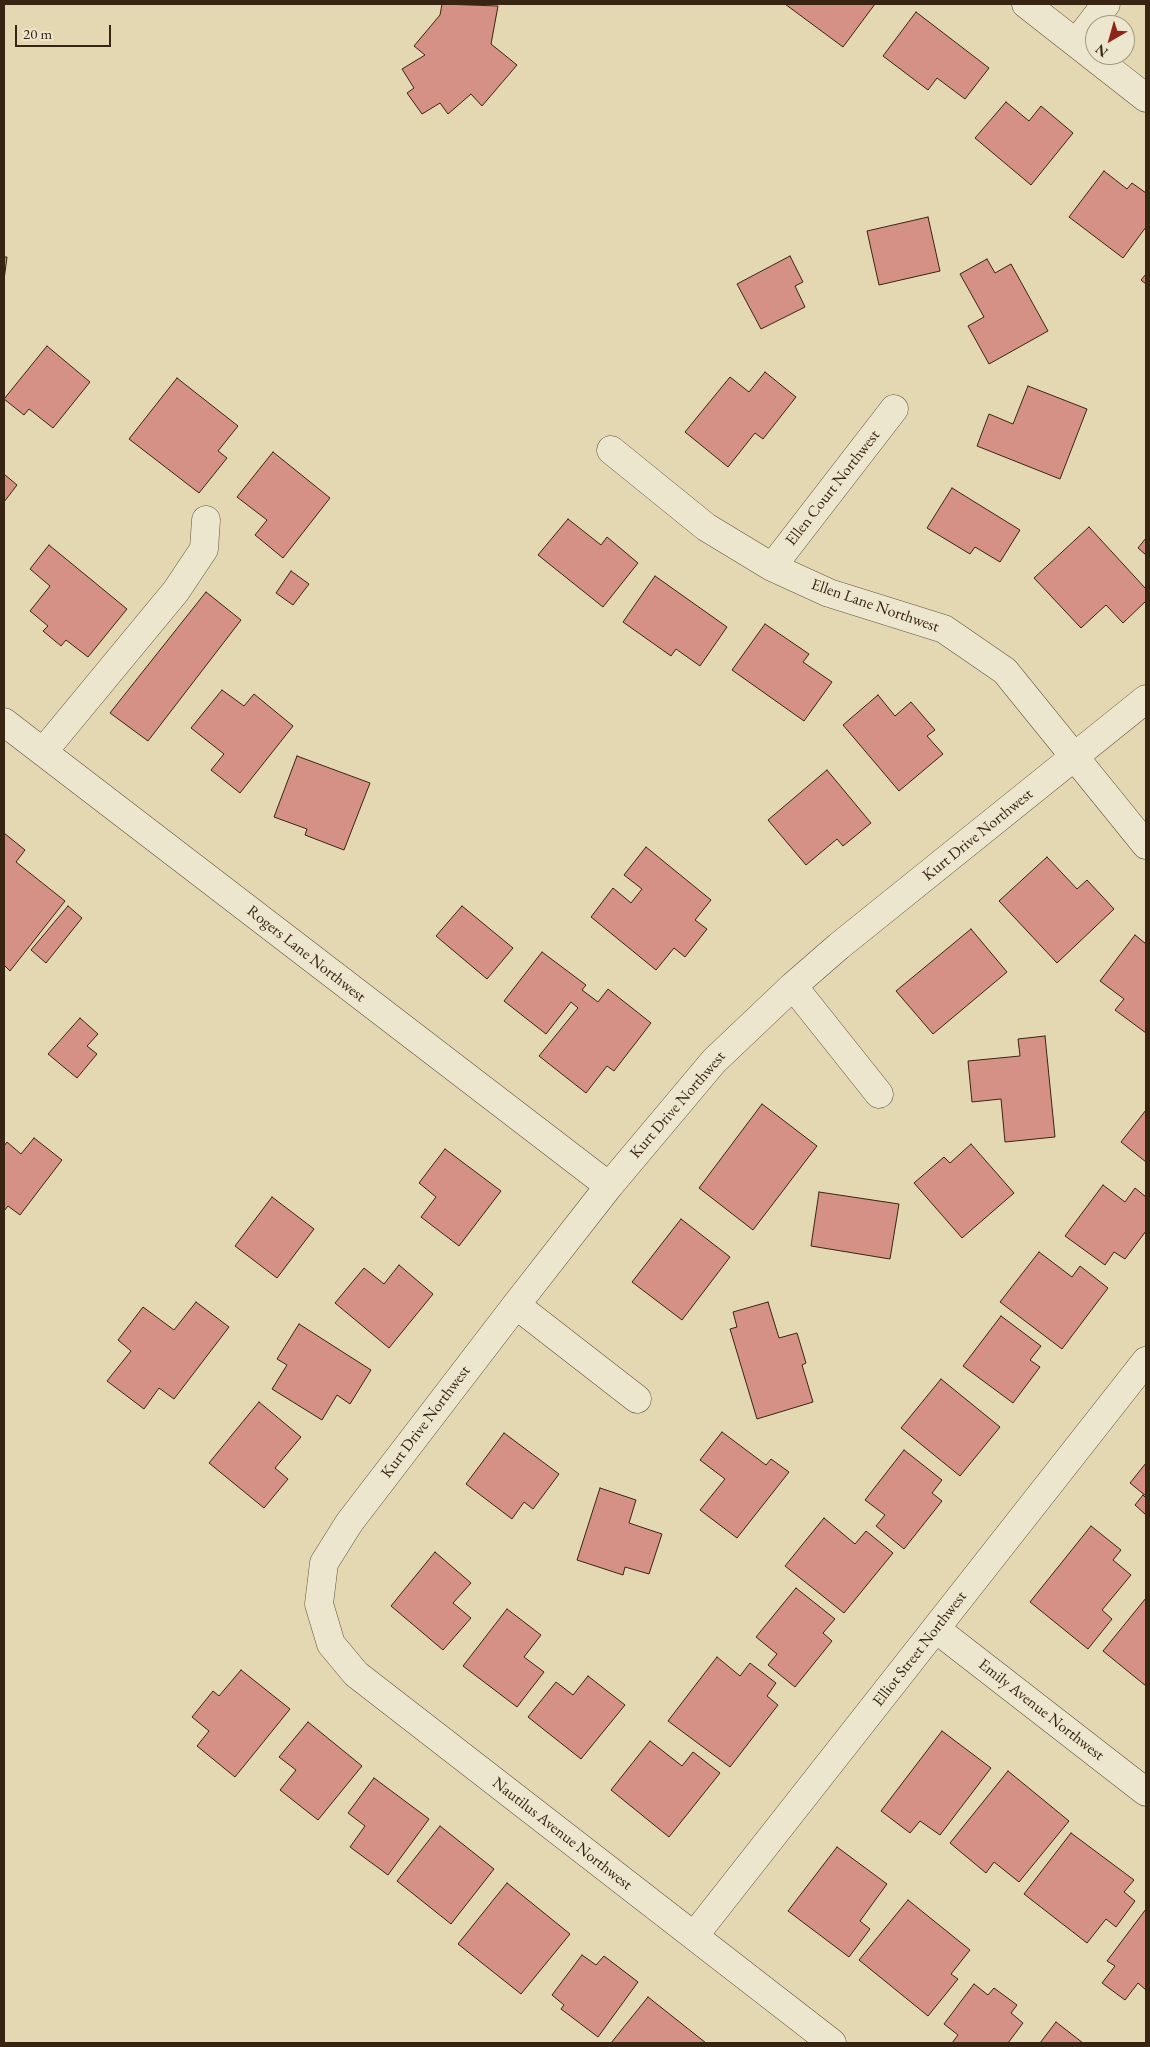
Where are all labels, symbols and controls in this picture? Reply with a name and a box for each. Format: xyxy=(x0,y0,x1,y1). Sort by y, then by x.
scale bar xyxy=(18,15,114,47)
north arrow xyxy=(1085,15,1135,65)
text: 20 m xyxy=(23,24,52,43)
text: N xyxy=(1091,40,1111,62)
street label: Ellen Court Northwest xyxy=(782,426,884,550)
street label: Ellen Lane Northwest xyxy=(809,575,941,637)
street label: Kurt Drive Northwest xyxy=(919,785,1037,885)
street label: Rogers Lane Northwest xyxy=(243,902,369,1006)
street label: Kurt Drive Northwest xyxy=(626,1047,730,1163)
street label: Kurt Drive Northwest xyxy=(377,1362,475,1482)
street label: Elliot Street Northwest xyxy=(869,1588,971,1710)
street label: Emily Avenue Northwest xyxy=(974,1655,1108,1765)
street label: Nautilus Avenue Northwest xyxy=(488,1773,636,1895)

